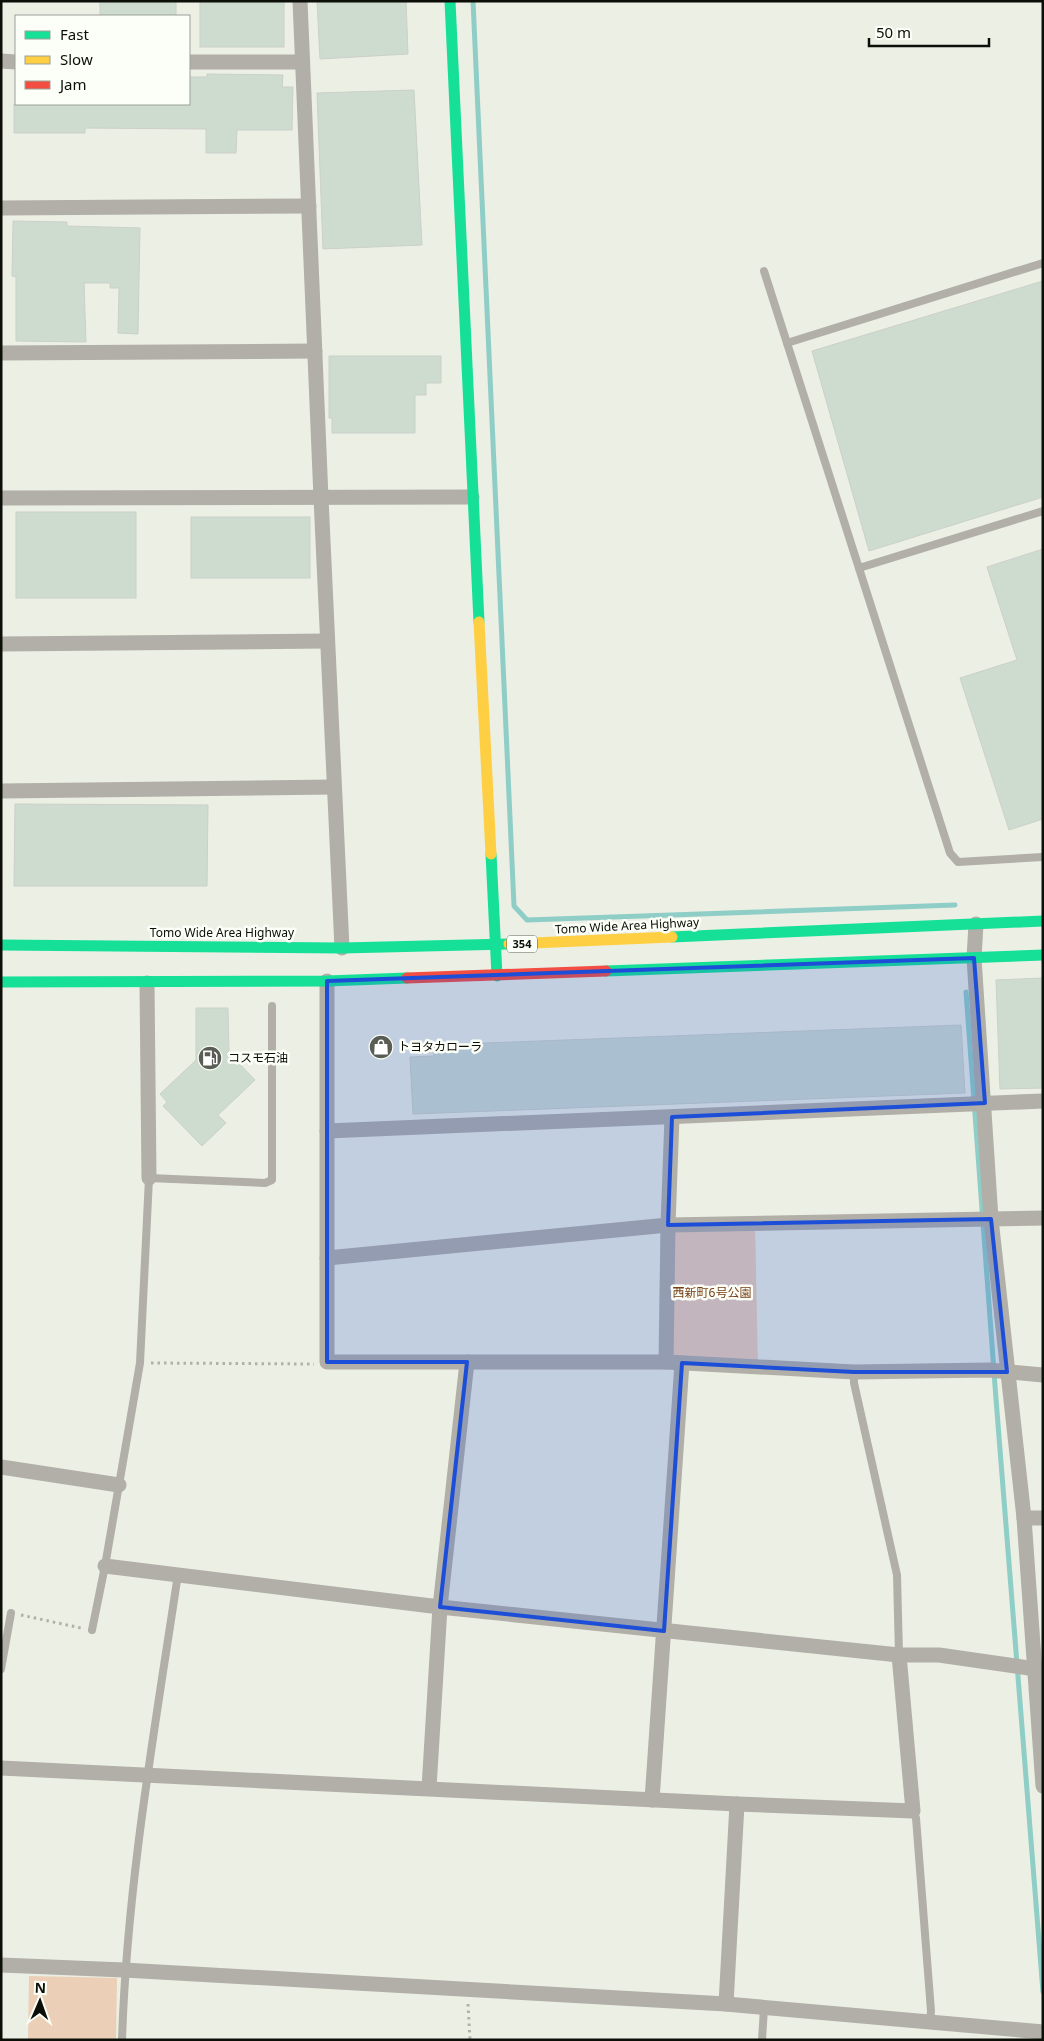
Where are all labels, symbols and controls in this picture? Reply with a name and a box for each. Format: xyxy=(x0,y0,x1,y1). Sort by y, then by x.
legend xyxy=(15,15,190,105)
scale bar xyxy=(869,15,989,47)
text: 50 m xyxy=(876,22,911,42)
text: Fast xyxy=(60,24,89,44)
text: Slow xyxy=(60,49,93,69)
text: Jam xyxy=(58,74,87,94)
street label: Tomo Wide Area Highway xyxy=(554,913,700,938)
street label: Tomo Wide Area Highway xyxy=(150,924,295,941)
road number: 354 xyxy=(507,936,537,952)
shop icon: トヨタカローラ xyxy=(368,1034,394,1060)
place label: トヨタカローラ xyxy=(398,1038,482,1055)
fuel station icon: コスモ石油 xyxy=(197,1045,223,1071)
place label: コスモ石油 xyxy=(228,1049,288,1066)
park label: 西新町6号公園 xyxy=(673,1284,751,1301)
north arrow xyxy=(15,1976,65,2026)
text: N xyxy=(34,1978,46,1997)

